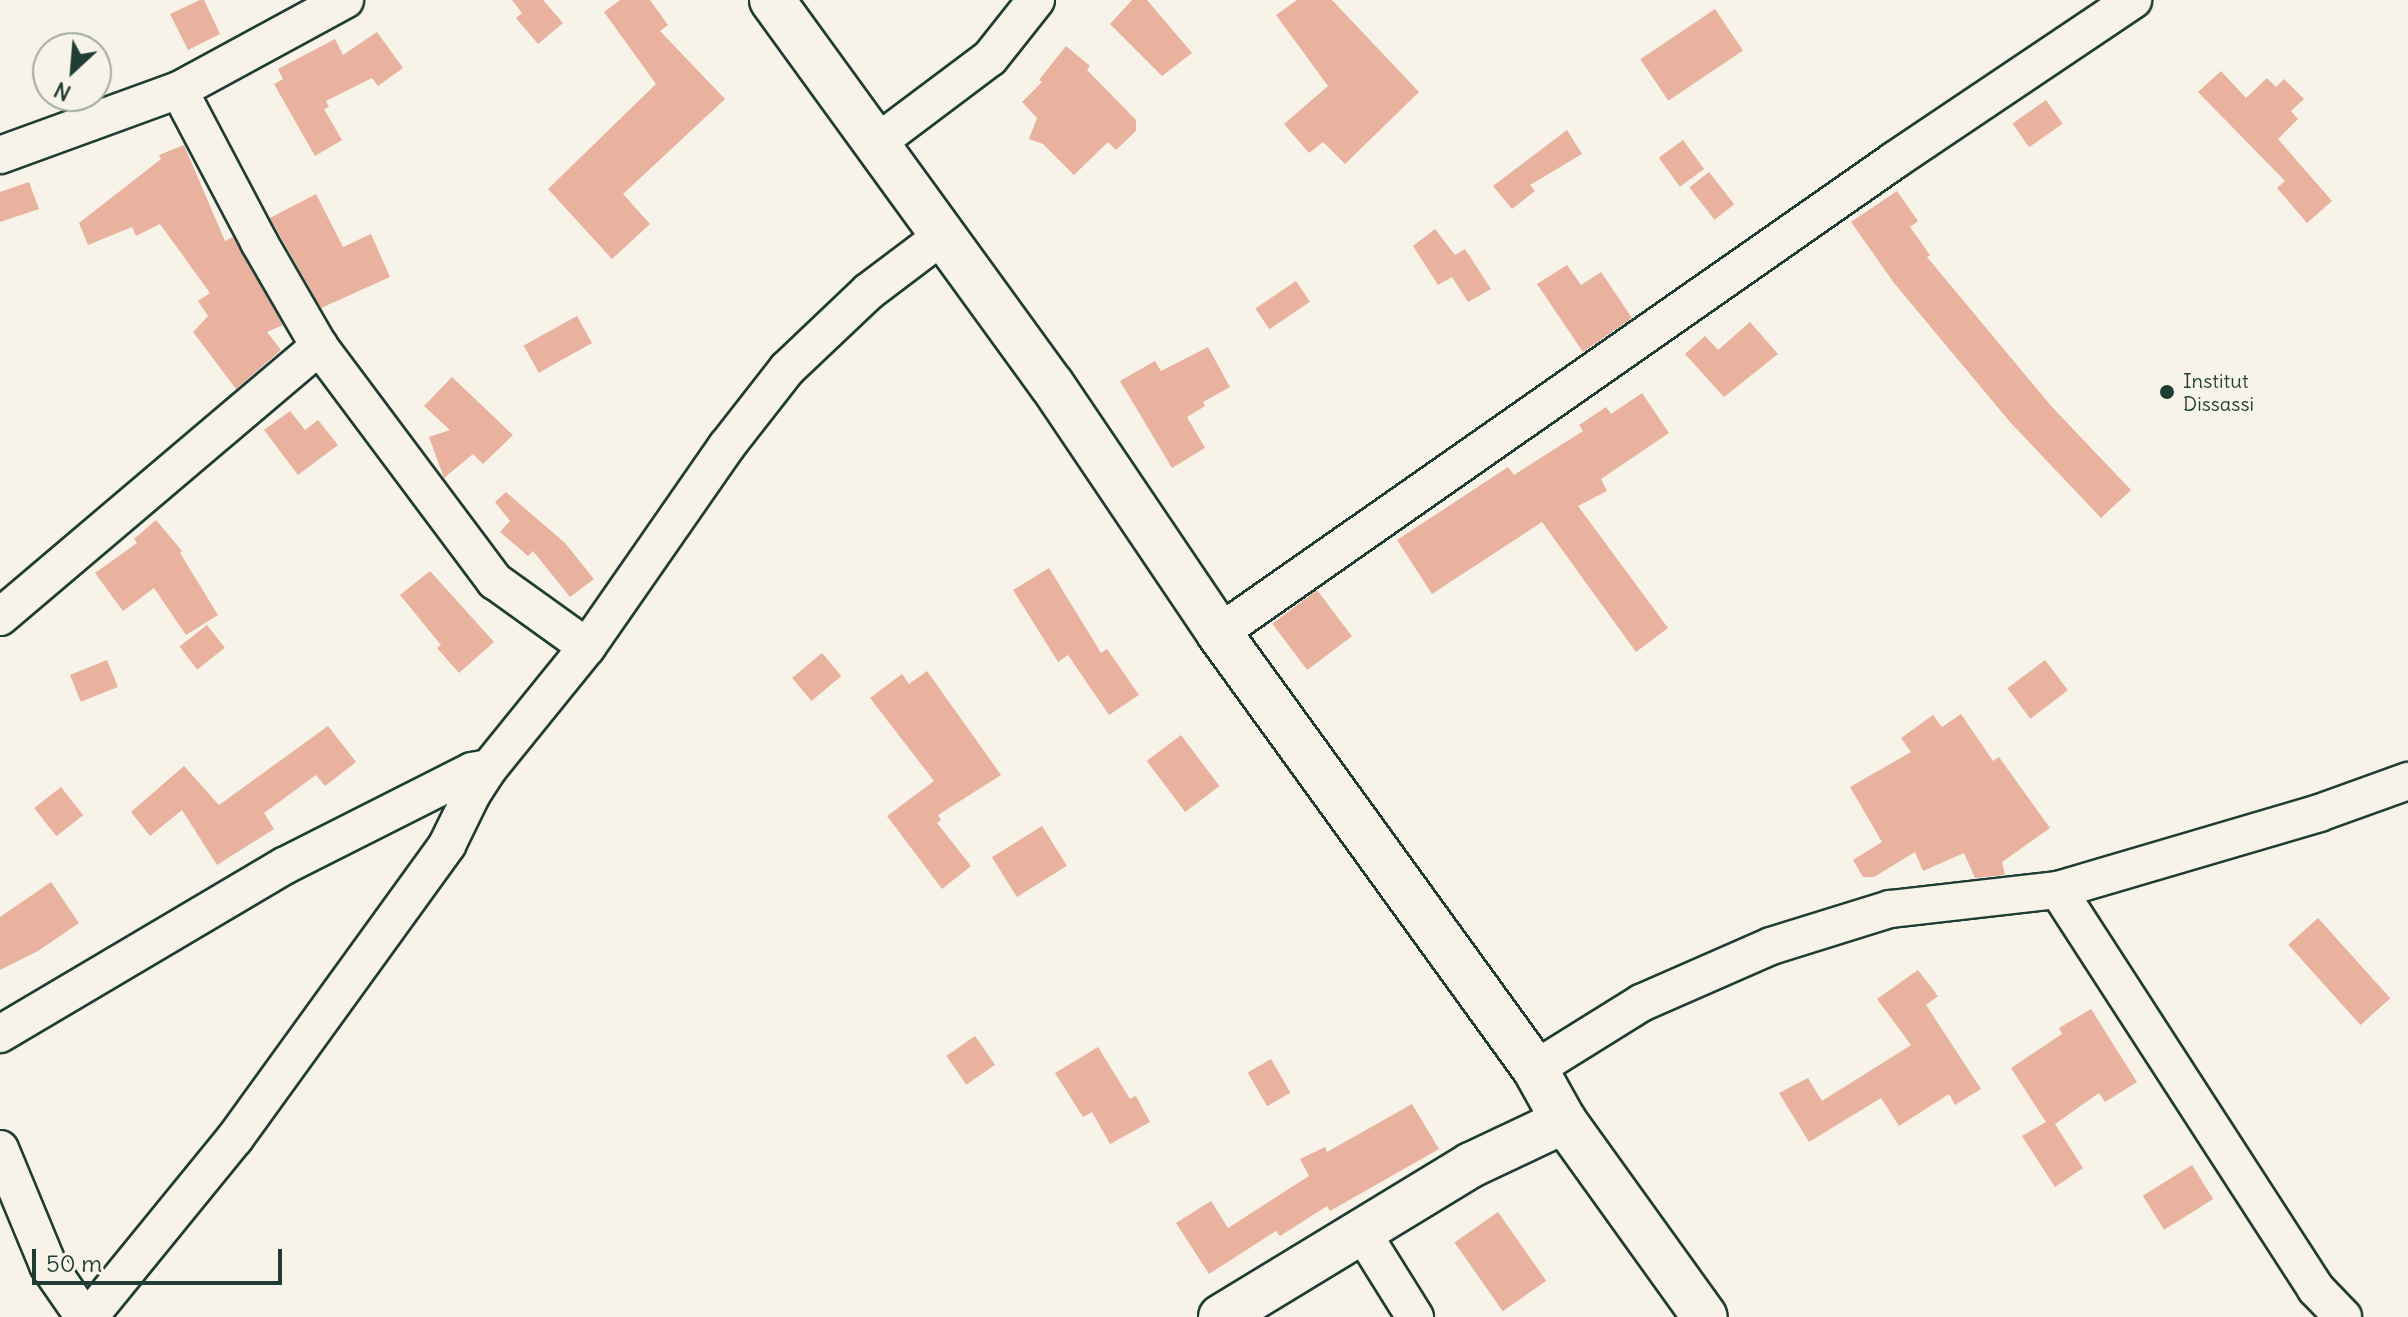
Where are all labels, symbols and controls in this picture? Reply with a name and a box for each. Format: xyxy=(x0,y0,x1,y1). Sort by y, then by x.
north arrow xyxy=(32,32,112,112)
text: N xyxy=(49,76,75,108)
place label: Institut Dissassi xyxy=(2183,368,2254,415)
marker: Institut Dissassi xyxy=(2158,383,2176,401)
scale bar xyxy=(36,1233,286,1283)
text: 50 m xyxy=(46,1248,102,1278)

